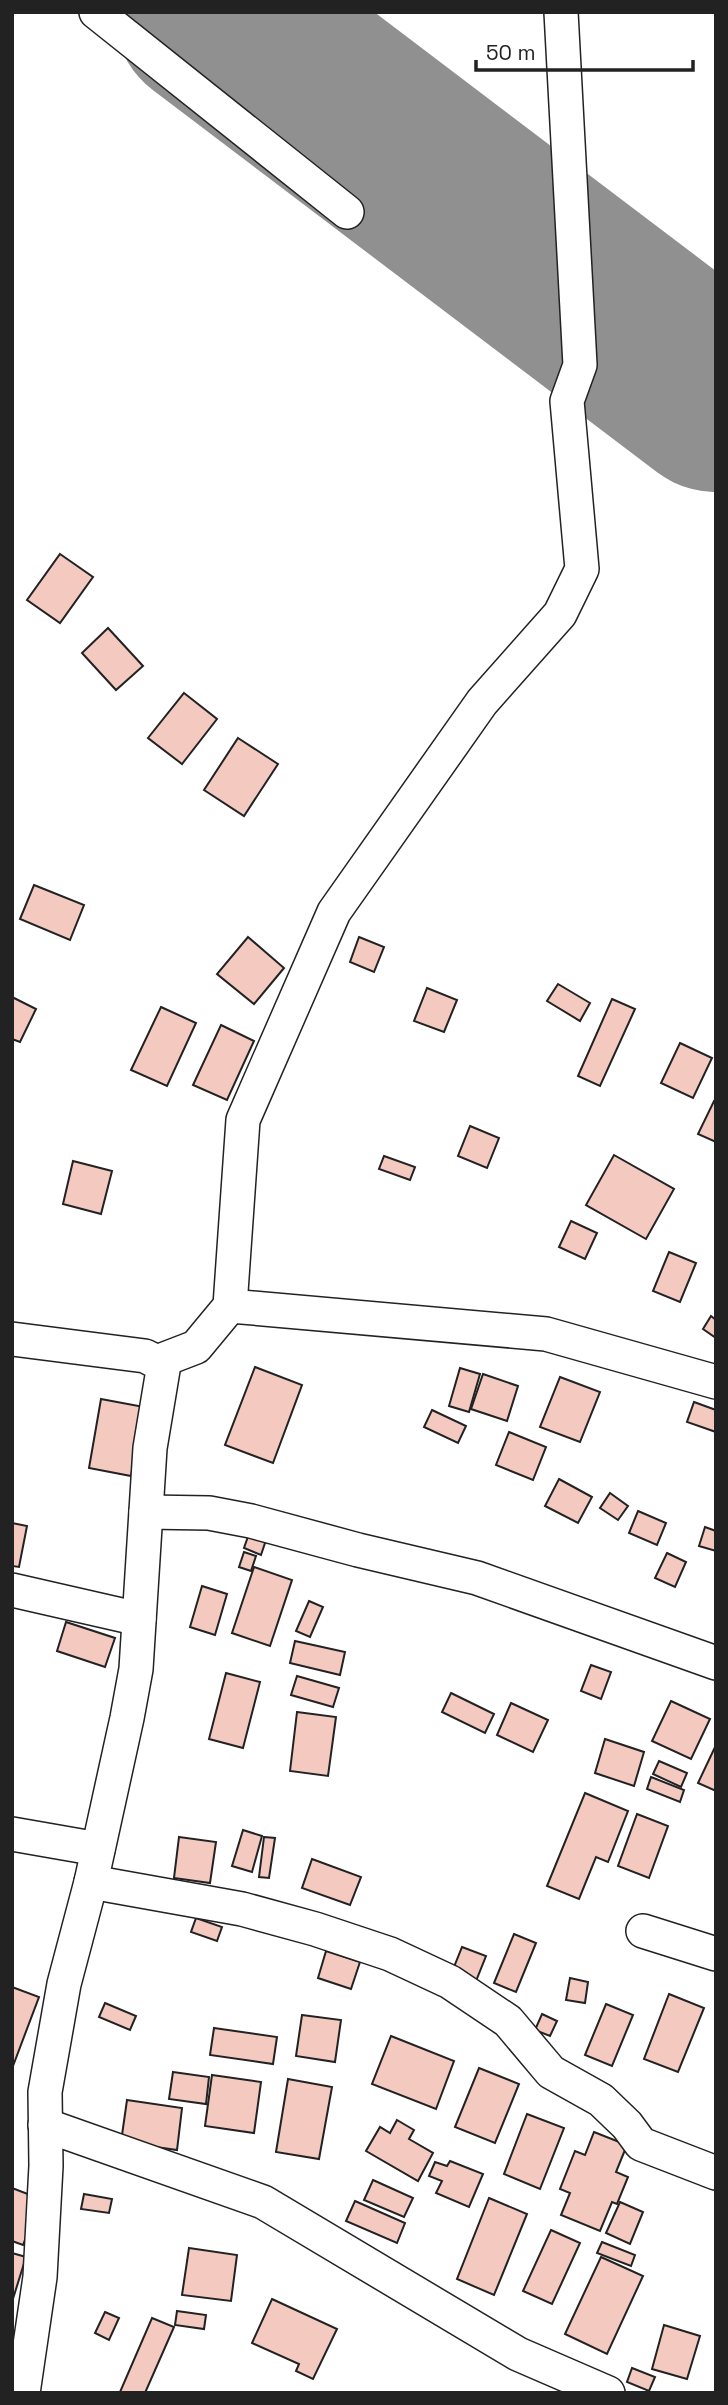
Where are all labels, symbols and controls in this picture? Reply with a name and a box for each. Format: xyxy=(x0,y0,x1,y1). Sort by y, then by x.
scale bar xyxy=(476,28,693,72)
text: 50 m xyxy=(486,39,536,66)

